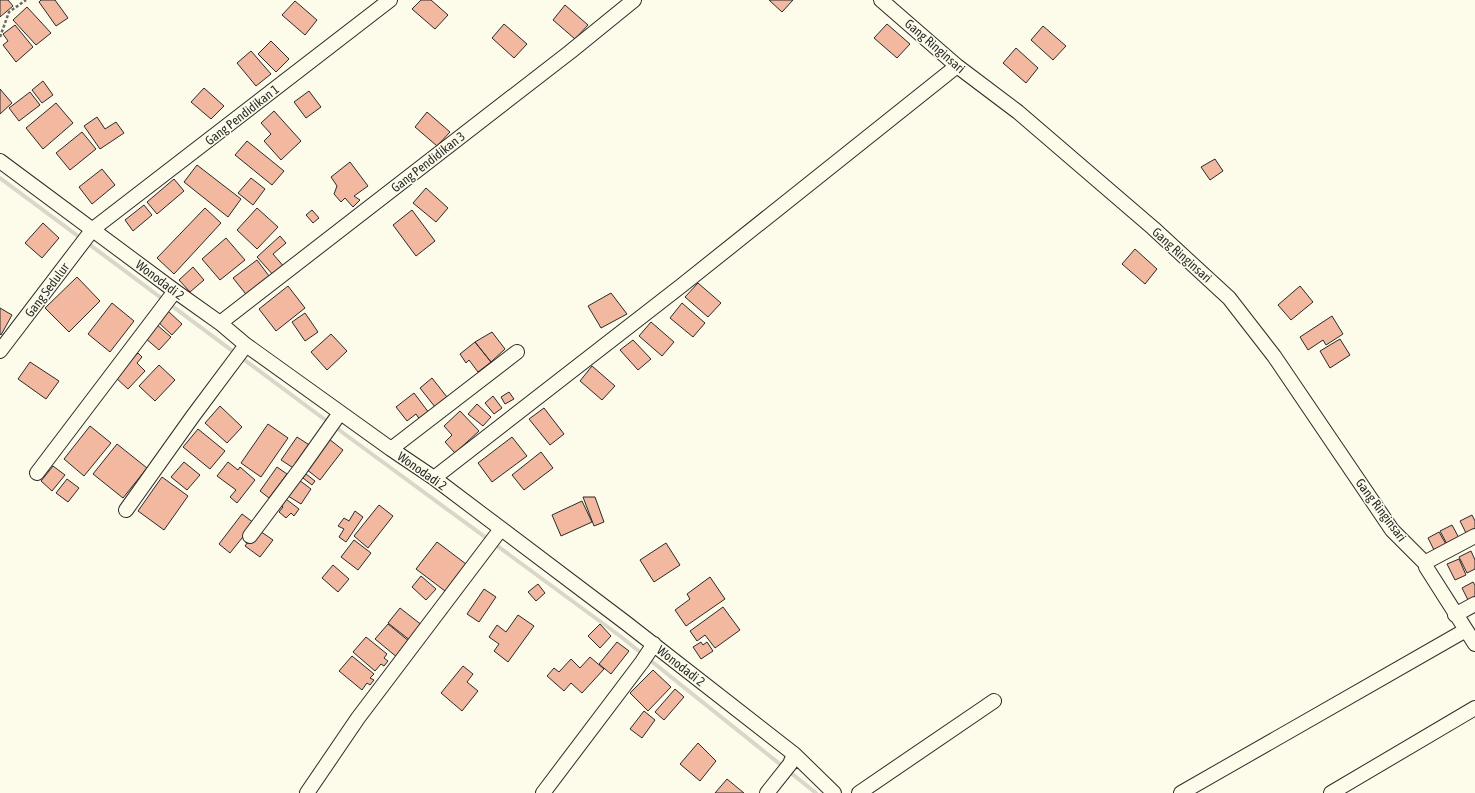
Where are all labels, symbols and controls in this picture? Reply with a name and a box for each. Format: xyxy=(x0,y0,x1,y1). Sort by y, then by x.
street label: Gang Ringinsari xyxy=(902,16,968,76)
street label: Gang Pendidikan 1 xyxy=(202,82,282,148)
street label: Gang Pendidikan 3 xyxy=(388,129,468,195)
street label: Gang Ringinsari xyxy=(1149,224,1215,286)
street label: Wonodadi 2 xyxy=(133,257,187,303)
street label: Gang Sedulur xyxy=(22,260,72,320)
street label: Wonodadi 2 xyxy=(394,449,450,493)
street label: Gang Ringinsari xyxy=(1353,476,1409,544)
street label: Wonodadi 2 xyxy=(654,643,708,689)

